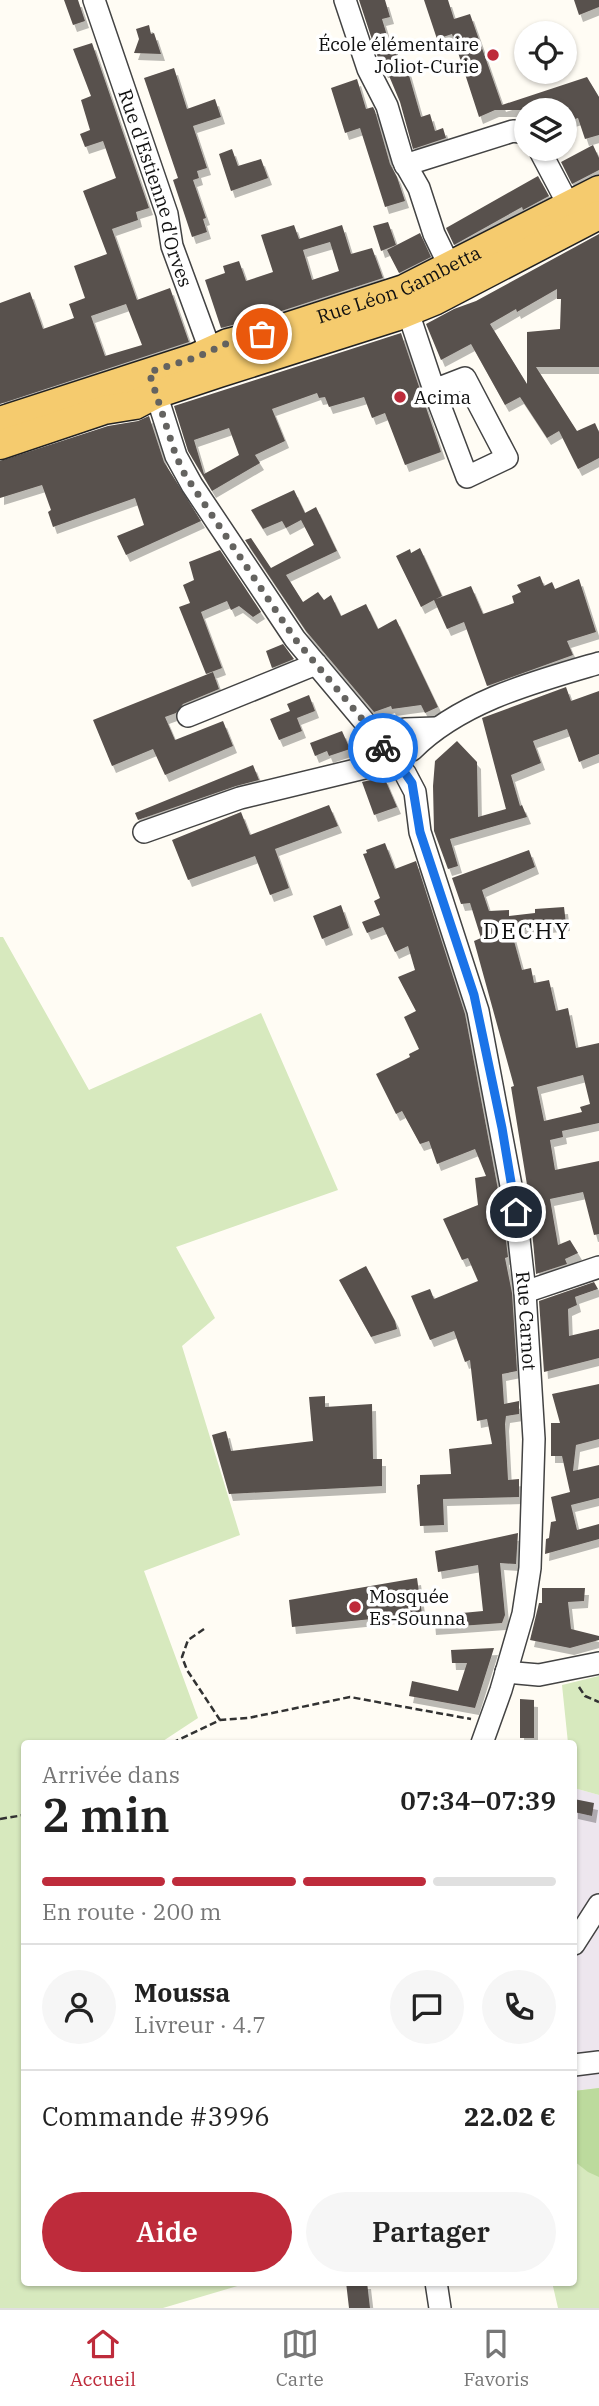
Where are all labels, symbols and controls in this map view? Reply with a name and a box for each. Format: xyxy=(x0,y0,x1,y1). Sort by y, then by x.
map controls xyxy=(514,21,577,161)
button: locate xyxy=(514,21,577,84)
place label: École élémentaire Joliot-Curie xyxy=(318,32,479,78)
marker: École élémentaire Joliot-Curie xyxy=(485,47,501,63)
street label: Rue d'Estienne d'Orves xyxy=(113,86,198,290)
button: layers xyxy=(514,98,577,161)
street label: Rue Léon Gambetta xyxy=(314,240,485,328)
pin xyxy=(232,304,292,364)
icon: bag xyxy=(243,315,281,353)
place label: Acima xyxy=(414,385,471,409)
marker: Acima xyxy=(392,389,408,405)
courier xyxy=(348,713,418,783)
icon: bike xyxy=(364,729,402,767)
district label: DECHY xyxy=(483,915,571,945)
pin xyxy=(486,1182,546,1242)
icon: home xyxy=(497,1193,535,1231)
street label: Rue Carnot xyxy=(511,1270,542,1372)
place label: Mosquée Es-Sounna xyxy=(369,1584,466,1630)
marker: Mosquée Es-Sounna xyxy=(347,1599,363,1615)
text: Arrivée dans xyxy=(42,1759,180,1789)
text: 07:34–07:39 xyxy=(400,1783,556,1817)
text: 2 min xyxy=(42,1785,170,1845)
text: En route · 200 m xyxy=(42,1896,221,1926)
button: person xyxy=(42,1970,116,2044)
button: chat xyxy=(390,1970,464,2044)
button: phone xyxy=(482,1970,556,2044)
text: Moussa xyxy=(134,1975,230,2009)
text: Livreur · 4.7 xyxy=(134,2009,266,2039)
text: Commande #3996 xyxy=(42,2099,270,2133)
text: 22.02 € xyxy=(464,2099,556,2133)
button: Aide xyxy=(42,2192,292,2272)
button: Partager xyxy=(306,2192,556,2272)
tab: Accueil xyxy=(70,2325,136,2391)
tab: Carte xyxy=(276,2325,324,2391)
tab: Favoris xyxy=(463,2325,529,2391)

